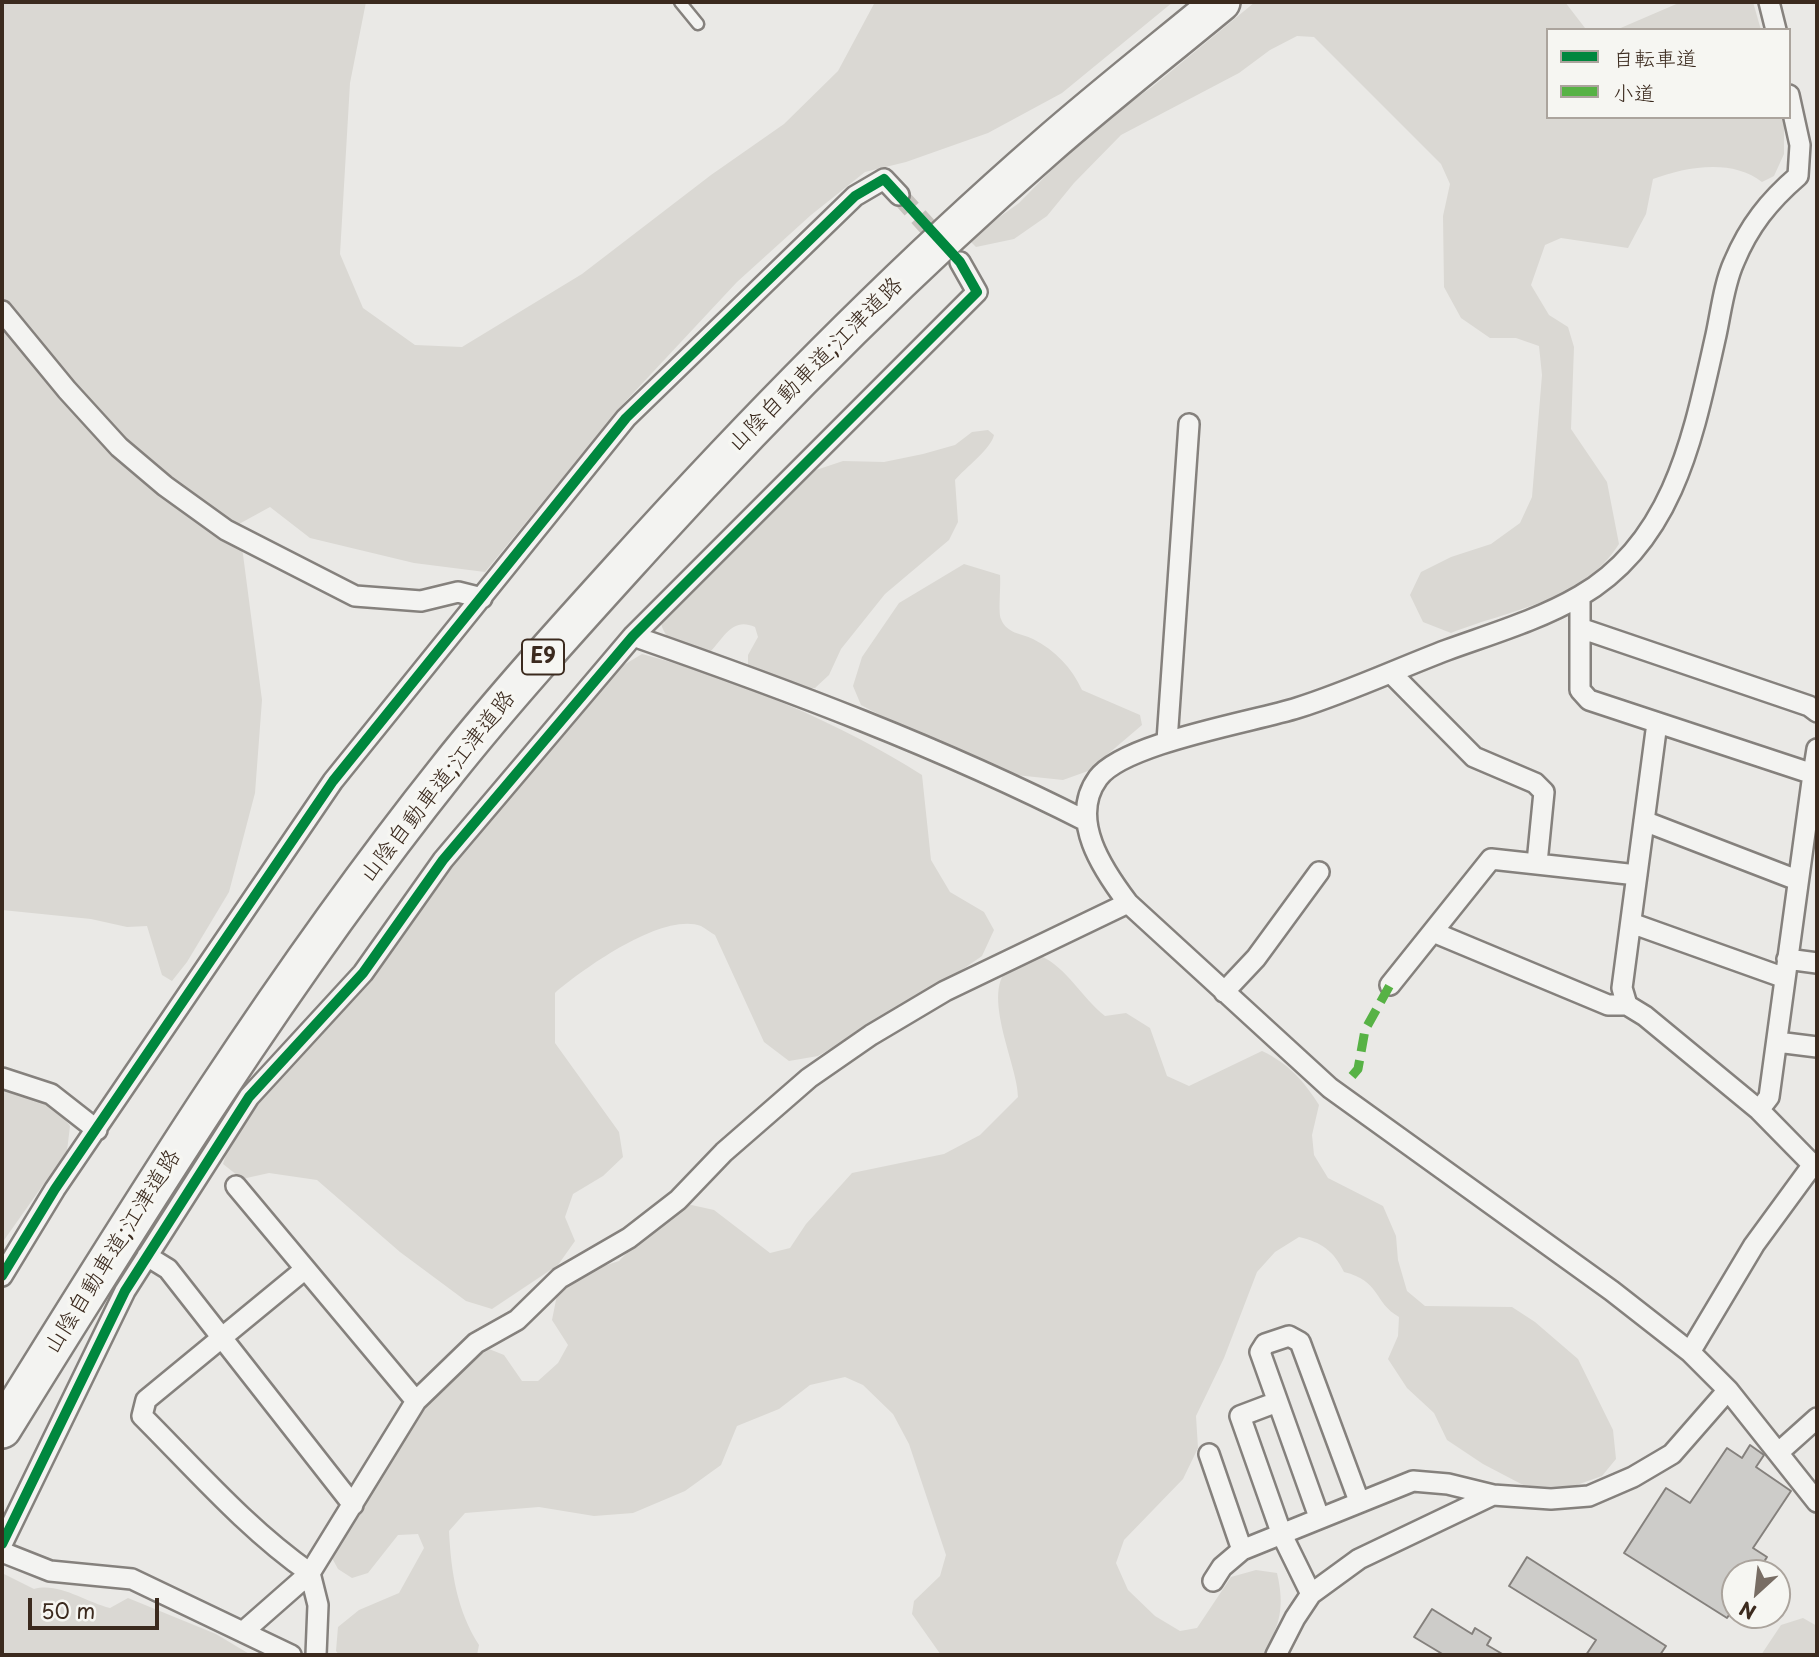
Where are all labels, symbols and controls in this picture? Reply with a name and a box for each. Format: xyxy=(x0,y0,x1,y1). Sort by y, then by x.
legend xyxy=(1546,28,1791,119)
text: 自転車道 xyxy=(1613,41,1697,73)
text: 小道 xyxy=(1613,76,1655,108)
street label: 山陰自動車道;江津道路 xyxy=(723,272,909,458)
road number: E9 xyxy=(522,640,564,674)
street label: 山陰自動車道;江津道路 xyxy=(354,685,522,889)
street label: 山陰自動車道;江津道路 xyxy=(39,1144,187,1360)
north arrow xyxy=(1721,1559,1791,1629)
scale bar xyxy=(32,1584,163,1628)
text: 50 m xyxy=(41,1594,95,1626)
text: N xyxy=(1734,1595,1760,1627)

